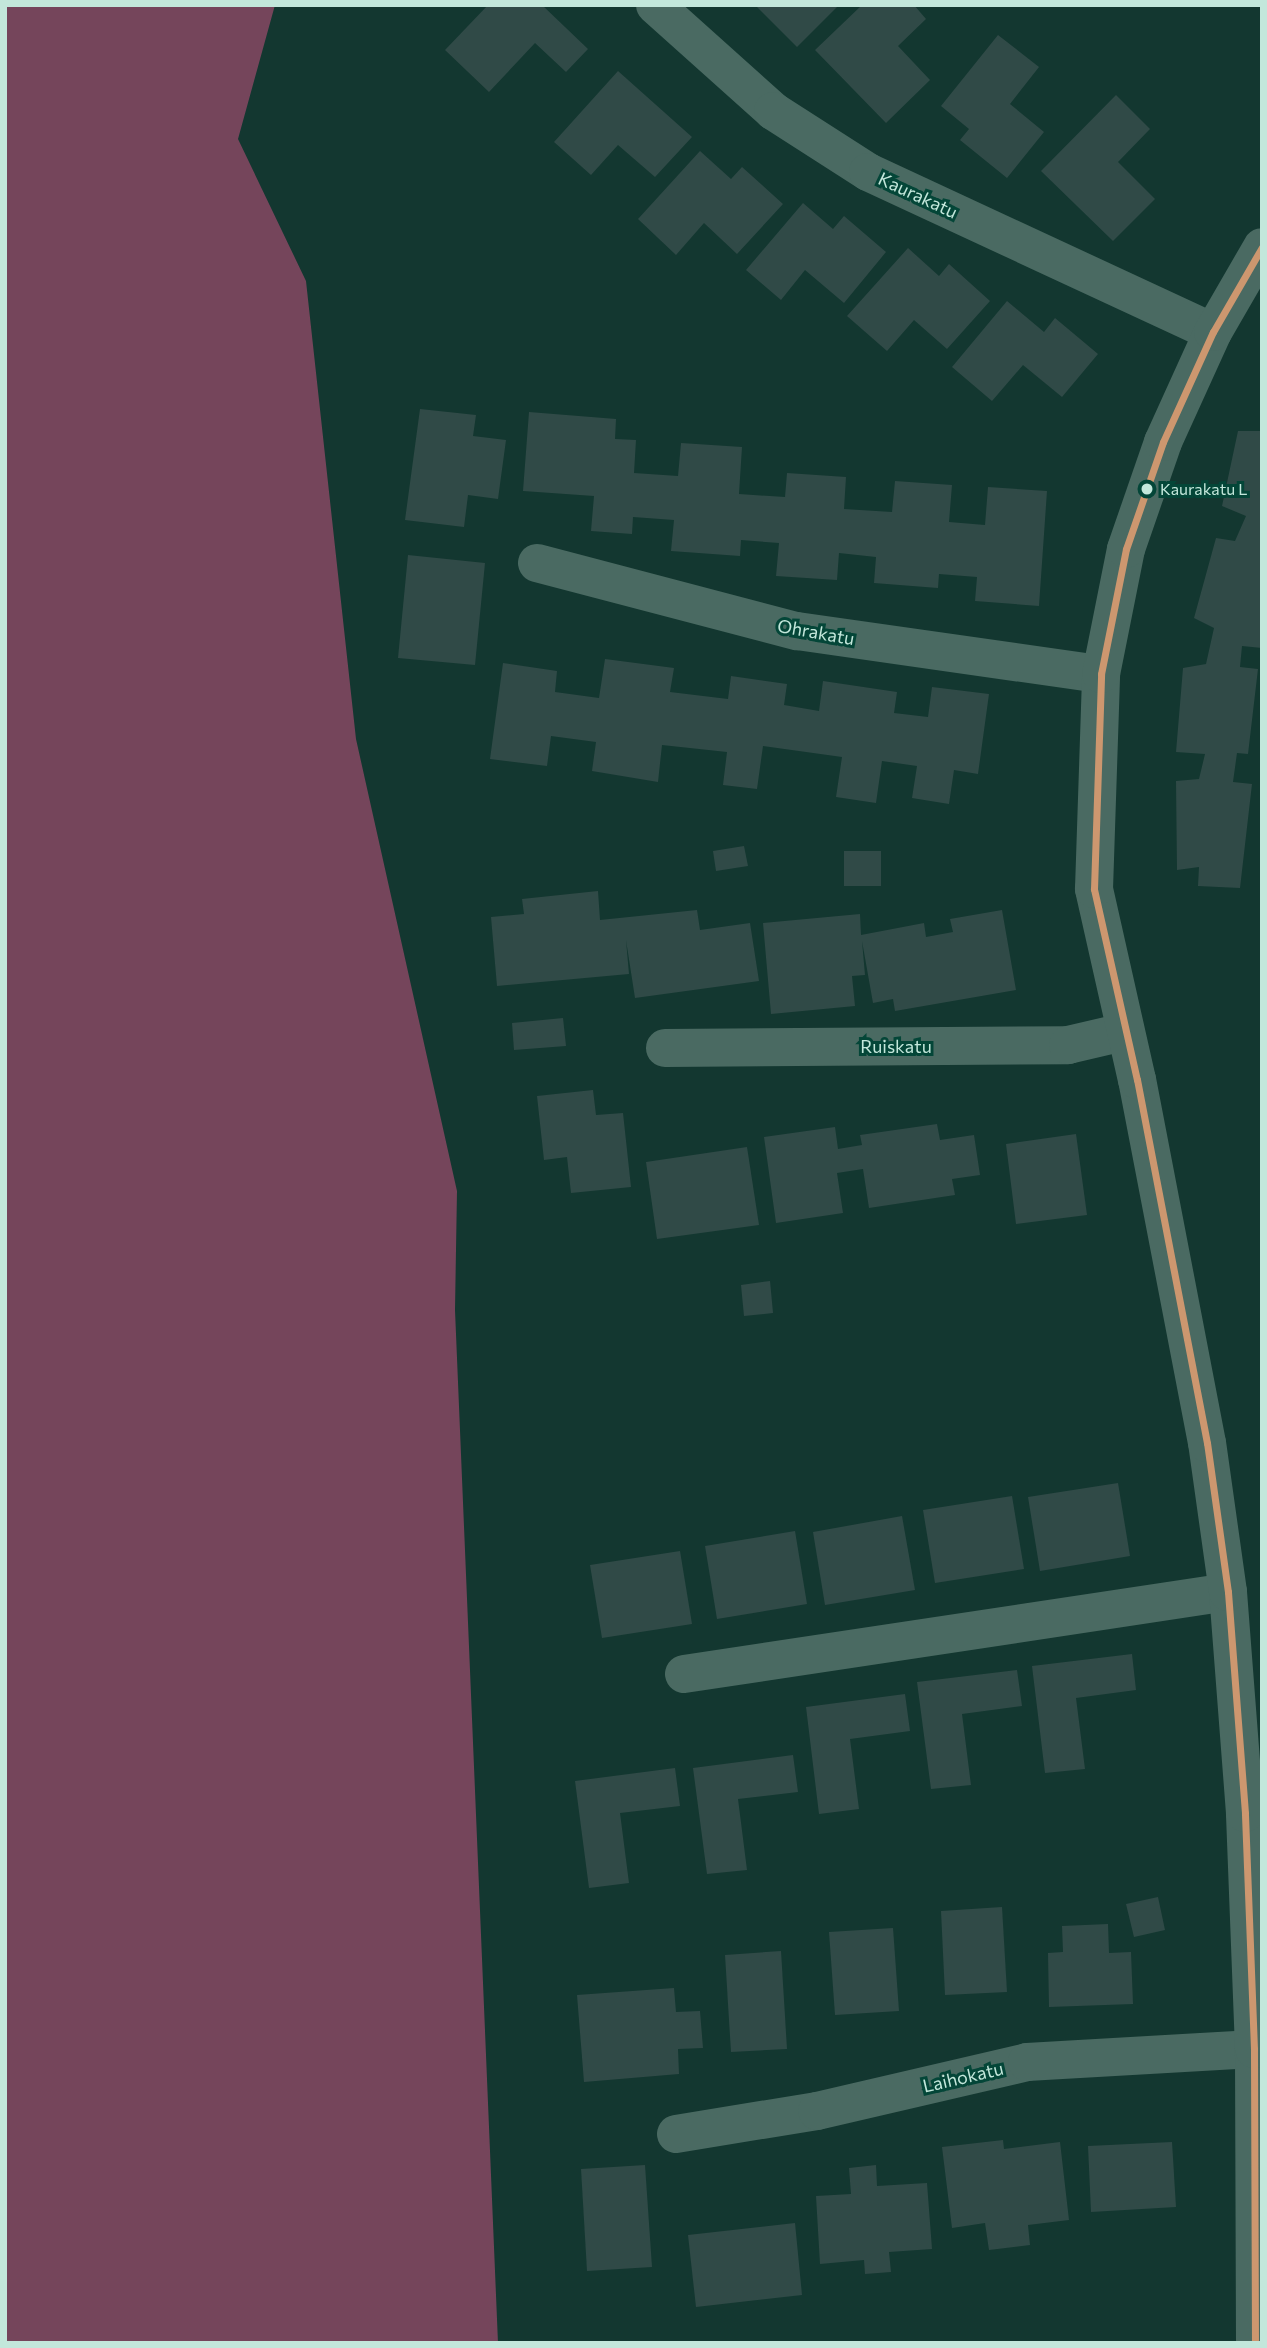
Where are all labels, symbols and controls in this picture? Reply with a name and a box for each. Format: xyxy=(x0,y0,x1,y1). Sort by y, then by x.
street label: Kaurakatu xyxy=(875,167,961,223)
place label: Kaurakatu L xyxy=(1160,479,1247,499)
marker: Kaurakatu L xyxy=(1140,482,1154,496)
street label: Ohrakatu xyxy=(776,615,856,649)
street label: Ruiskatu xyxy=(860,1035,932,1057)
street label: Laihokatu xyxy=(921,2057,1005,2097)

